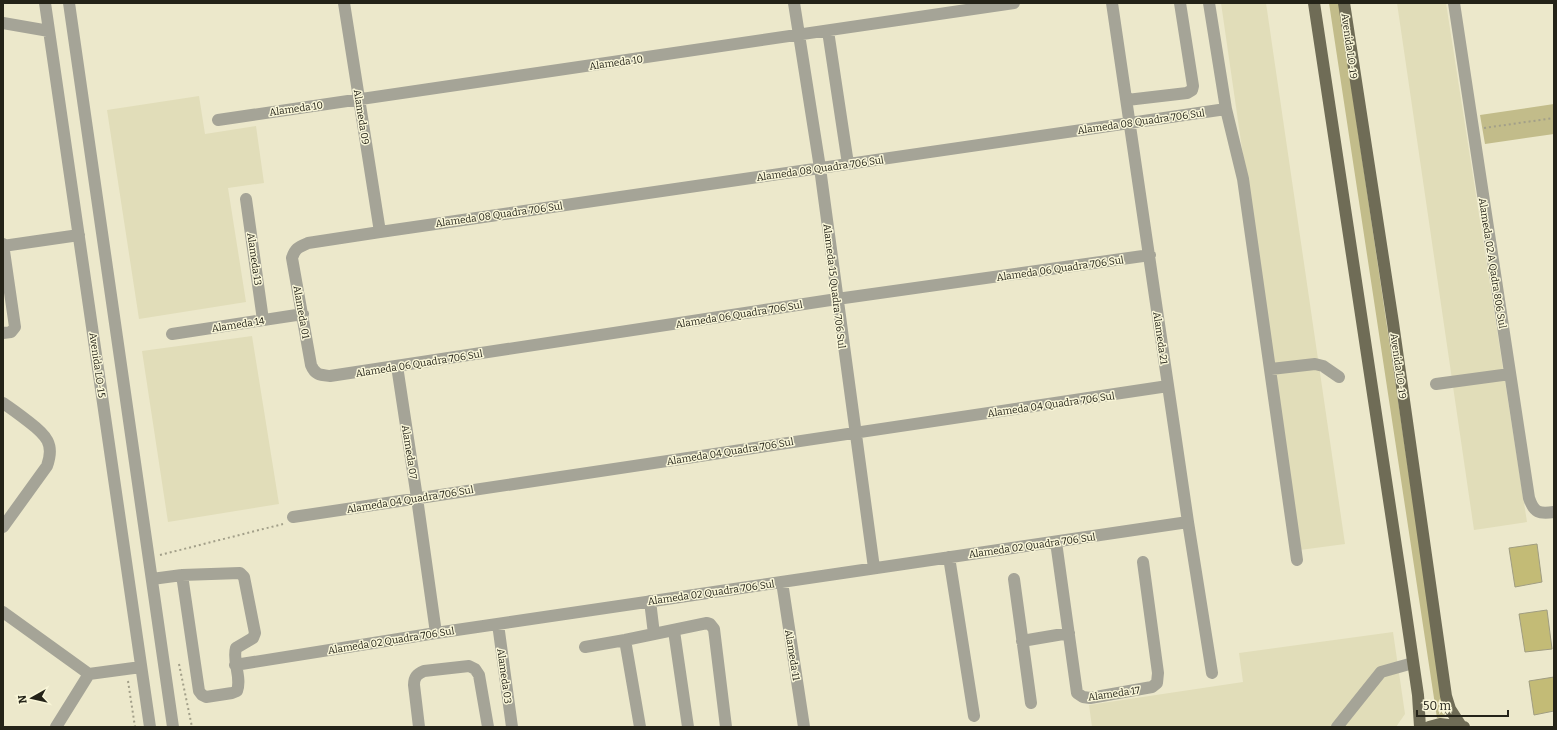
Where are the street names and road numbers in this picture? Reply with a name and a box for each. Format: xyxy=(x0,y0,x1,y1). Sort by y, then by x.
street label: Avenida LO-19 xyxy=(1338,12,1360,80)
street label: Alameda 10 xyxy=(589,53,644,73)
street label: Alameda 09 xyxy=(351,89,371,146)
street label: Alameda 10 xyxy=(269,99,324,119)
street label: Alameda 08 Quadra 706 Sul xyxy=(1077,107,1206,137)
street label: Alameda 08 Quadra 706 Sul xyxy=(756,154,885,184)
street label: Alameda 02 A Qadra 806 Sul xyxy=(1476,197,1508,329)
street label: Alameda 08 Quadra 706 Sul xyxy=(435,200,564,230)
street label: Alameda 15 Quadra 706 Sul xyxy=(820,223,848,349)
street label: Alameda 13 xyxy=(244,232,264,287)
street label: Alameda 06 Quadra 706 Sul xyxy=(996,254,1125,284)
street label: Alameda 01 xyxy=(290,285,312,340)
street label: Alameda 06 Quadra 706 Sul xyxy=(675,299,804,331)
street label: Alameda 21 xyxy=(1150,311,1170,365)
street label: Alameda 14 xyxy=(211,315,266,335)
street label: Avenida LO-15 xyxy=(86,332,108,399)
street label: Avenida LO-19 xyxy=(1387,332,1409,400)
street label: Alameda 06 Quadra 706 Sul xyxy=(355,348,484,380)
street label: Alameda 04 Quadra 706 Sul xyxy=(987,390,1116,420)
street label: Alameda 07 xyxy=(399,424,419,480)
street label: Alameda 04 Quadra 706 Sul xyxy=(666,436,795,468)
street label: Alameda 04 Quadra 706 Sul xyxy=(346,484,475,516)
street label: Alameda 02 Quadra 706 Sul xyxy=(968,531,1096,561)
street label: Alameda 02 Quadra 706 Sul xyxy=(647,578,775,608)
street label: Alameda 02 Quadra 706 Sul xyxy=(327,625,455,657)
street label: Alameda 11 xyxy=(782,629,802,682)
street label: Alameda 03 xyxy=(494,648,514,705)
street label: Alameda 17 xyxy=(1087,684,1141,704)

